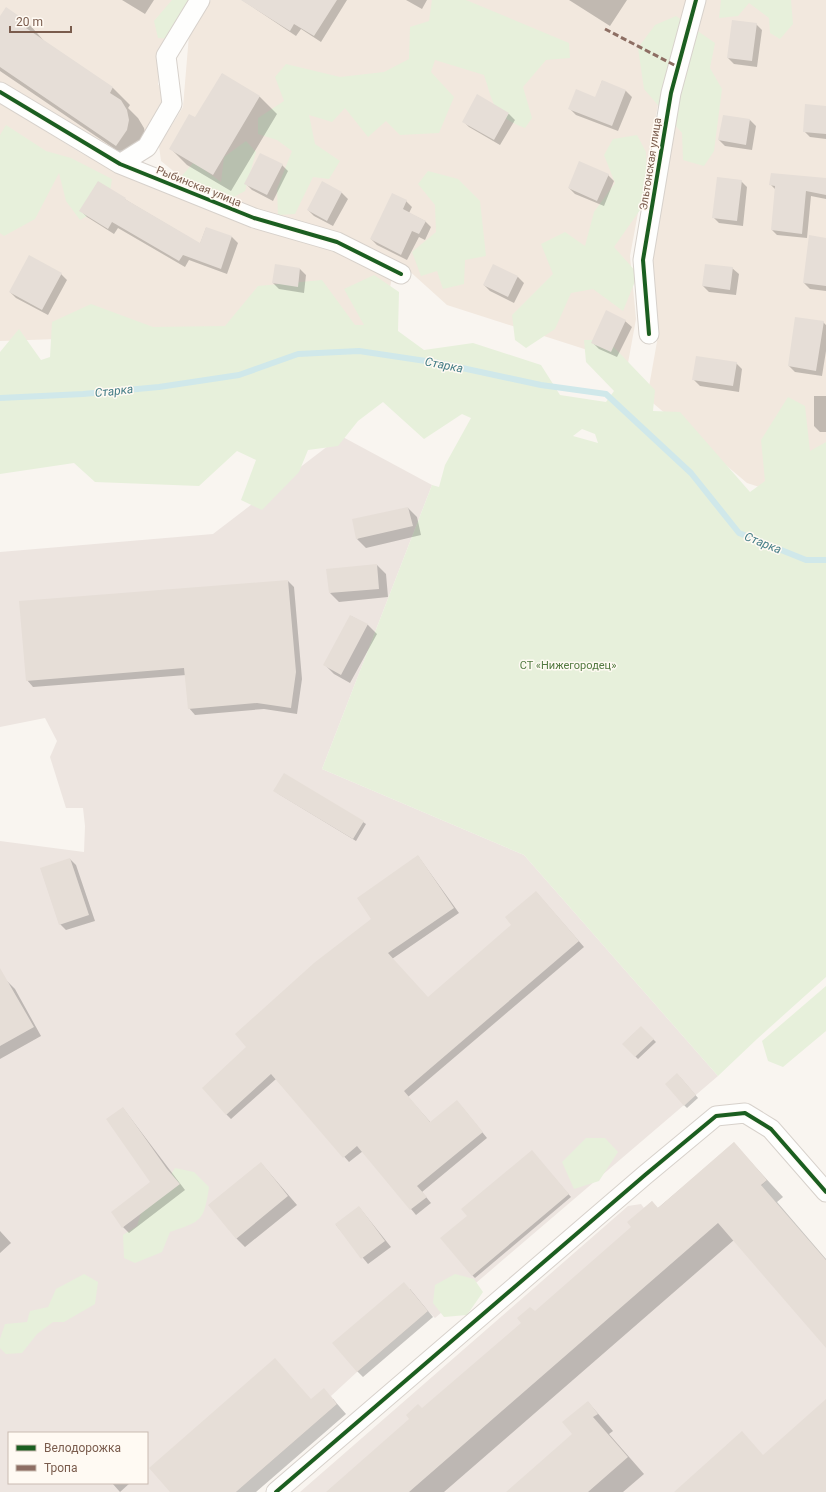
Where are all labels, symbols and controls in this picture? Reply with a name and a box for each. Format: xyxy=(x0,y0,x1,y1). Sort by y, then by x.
scale bar xyxy=(10,8,71,34)
text: 20 m xyxy=(16,15,43,29)
street label: Эльтонская улица xyxy=(637,117,664,211)
street label: Рыбинская улица xyxy=(154,163,243,210)
water label: Старка xyxy=(424,354,464,376)
water label: Старка xyxy=(94,382,134,400)
water label: Старка xyxy=(742,529,784,557)
park label: СТ «Нижегородец» xyxy=(520,659,616,672)
legend xyxy=(8,1432,148,1484)
text: Велодорожка xyxy=(44,1441,121,1455)
text: Тропа xyxy=(44,1461,78,1475)

